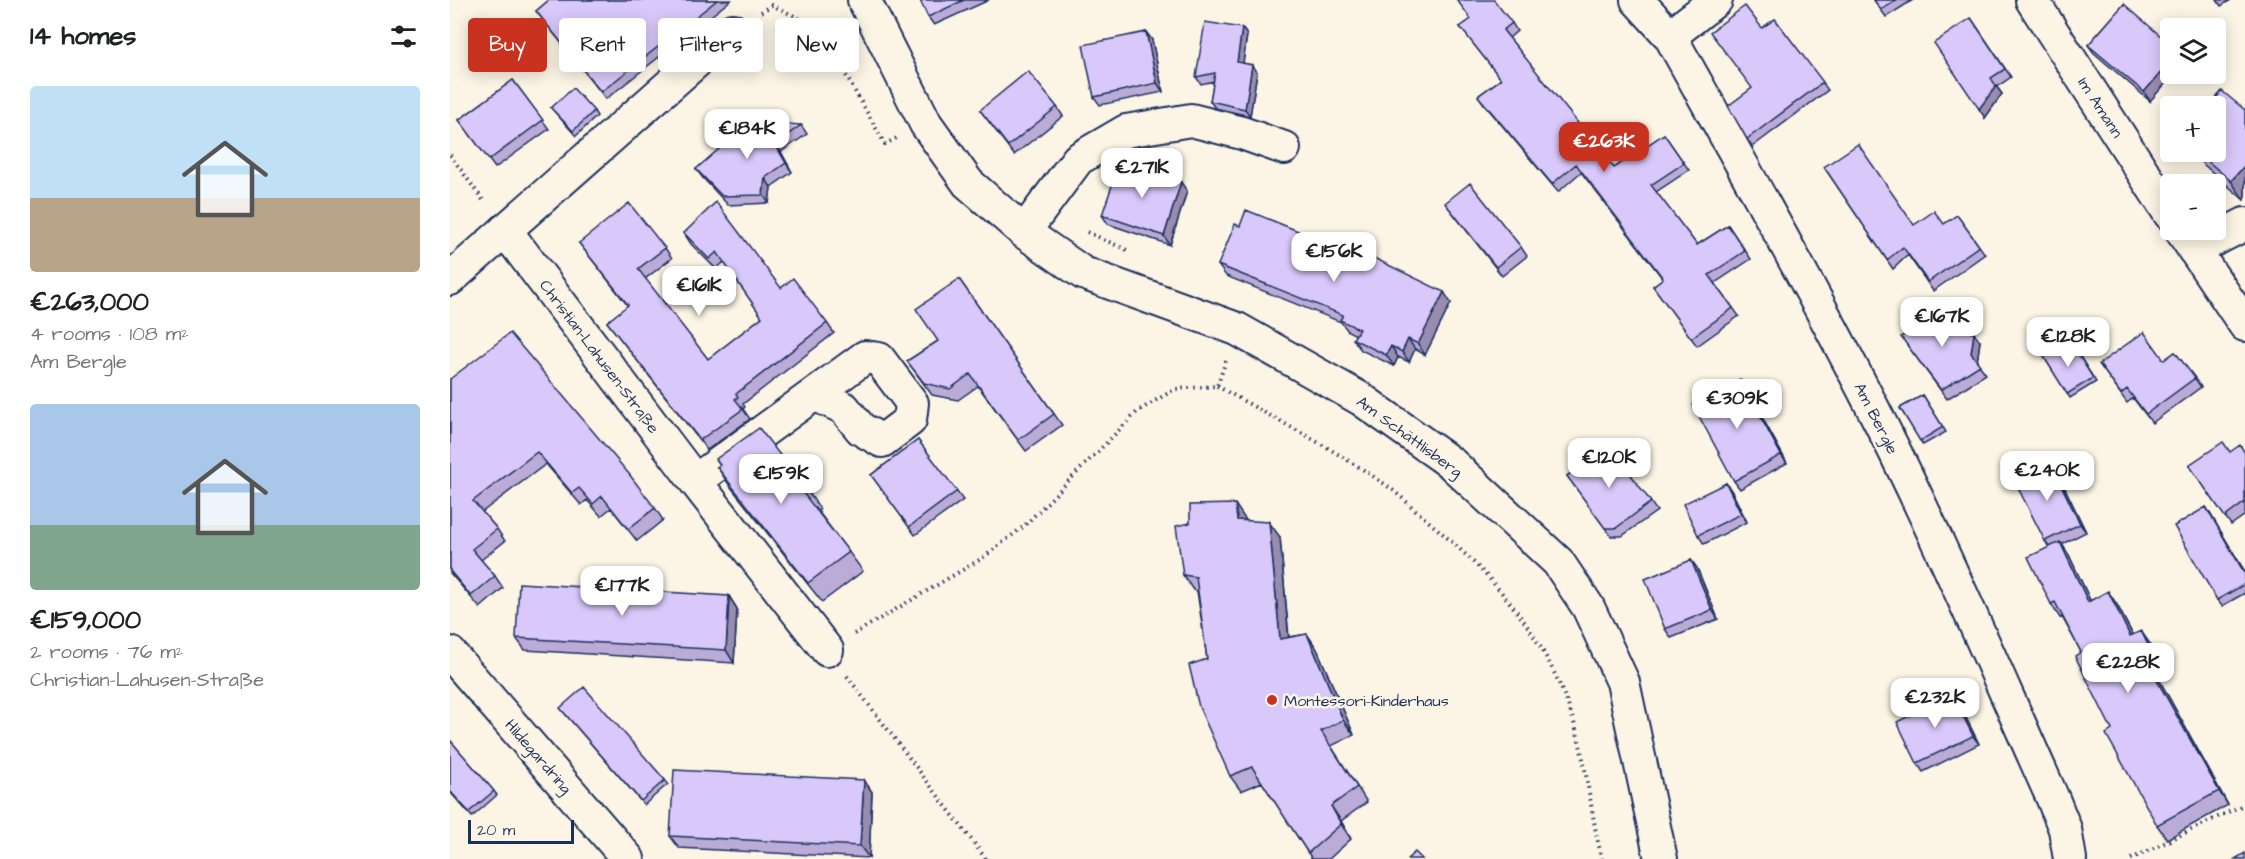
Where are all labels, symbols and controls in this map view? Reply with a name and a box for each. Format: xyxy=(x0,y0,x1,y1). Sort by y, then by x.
text: 14 homes xyxy=(30,18,136,54)
chip: Buy xyxy=(468,18,547,72)
chip: Rent xyxy=(559,18,646,72)
chip: Filters xyxy=(658,18,763,72)
chip: New xyxy=(775,18,859,72)
map controls xyxy=(2160,18,2226,240)
button: layers xyxy=(2160,18,2226,84)
icon: filters xyxy=(387,20,420,53)
street label: Im Amann xyxy=(2072,73,2128,142)
button: + xyxy=(2160,96,2226,162)
pin: €184K xyxy=(705,109,789,160)
text: €184K xyxy=(718,114,776,142)
pin: €263K xyxy=(1562,122,1646,173)
icon: home xyxy=(171,125,279,233)
text: €263K xyxy=(1573,127,1635,155)
pin: €271K xyxy=(1100,148,1184,199)
text: €271K xyxy=(1115,153,1169,181)
button: − xyxy=(2160,174,2226,240)
pin: €156K xyxy=(1292,232,1376,283)
text: €156K xyxy=(1305,237,1363,265)
pin: €161K xyxy=(657,266,741,317)
text: €161K xyxy=(676,271,722,299)
street label: Christian-Lahusen-Straße xyxy=(534,275,665,438)
text: €263,000 xyxy=(30,284,149,320)
pin: €167K xyxy=(1900,297,1984,348)
text: €167K xyxy=(1914,302,1970,330)
pin: €128K xyxy=(2026,317,2110,368)
text: 4 rooms · 108 m² xyxy=(30,320,189,348)
text: €128K xyxy=(2041,322,2095,350)
text: Am Bergle xyxy=(30,348,127,376)
pin: €309K xyxy=(1695,379,1779,430)
street label: Am Bergle xyxy=(1848,379,1904,459)
text: €309K xyxy=(1706,384,1768,412)
street label: Am Schättlisberg xyxy=(1351,391,1467,484)
pin: €120K xyxy=(1567,438,1651,489)
icon: home xyxy=(171,443,279,551)
text: €120K xyxy=(1582,443,1636,471)
pin: €240K xyxy=(2005,451,2089,502)
pin: €159K xyxy=(739,454,823,505)
text: €240K xyxy=(2014,456,2080,484)
text: €159K xyxy=(753,459,809,487)
pin: €177K xyxy=(580,566,664,617)
text: €177K xyxy=(594,571,650,599)
text: €159,000 xyxy=(30,602,141,638)
text: 2 rooms · 76 m² xyxy=(30,638,183,666)
pin: €228K xyxy=(2086,643,2170,694)
text: €228K xyxy=(2096,648,2160,676)
text: Christian-Lahusen-Straße xyxy=(30,666,264,694)
pin: €232K xyxy=(1893,678,1977,729)
text: €232K xyxy=(1904,683,1966,711)
place label: Montessori-Kinderhaus xyxy=(1284,690,1449,712)
marker: Montessori-Kinderhaus xyxy=(1265,693,1279,707)
street label: Hildegardring xyxy=(499,715,577,799)
scale bar xyxy=(468,817,574,844)
text: 20 m xyxy=(477,819,515,841)

